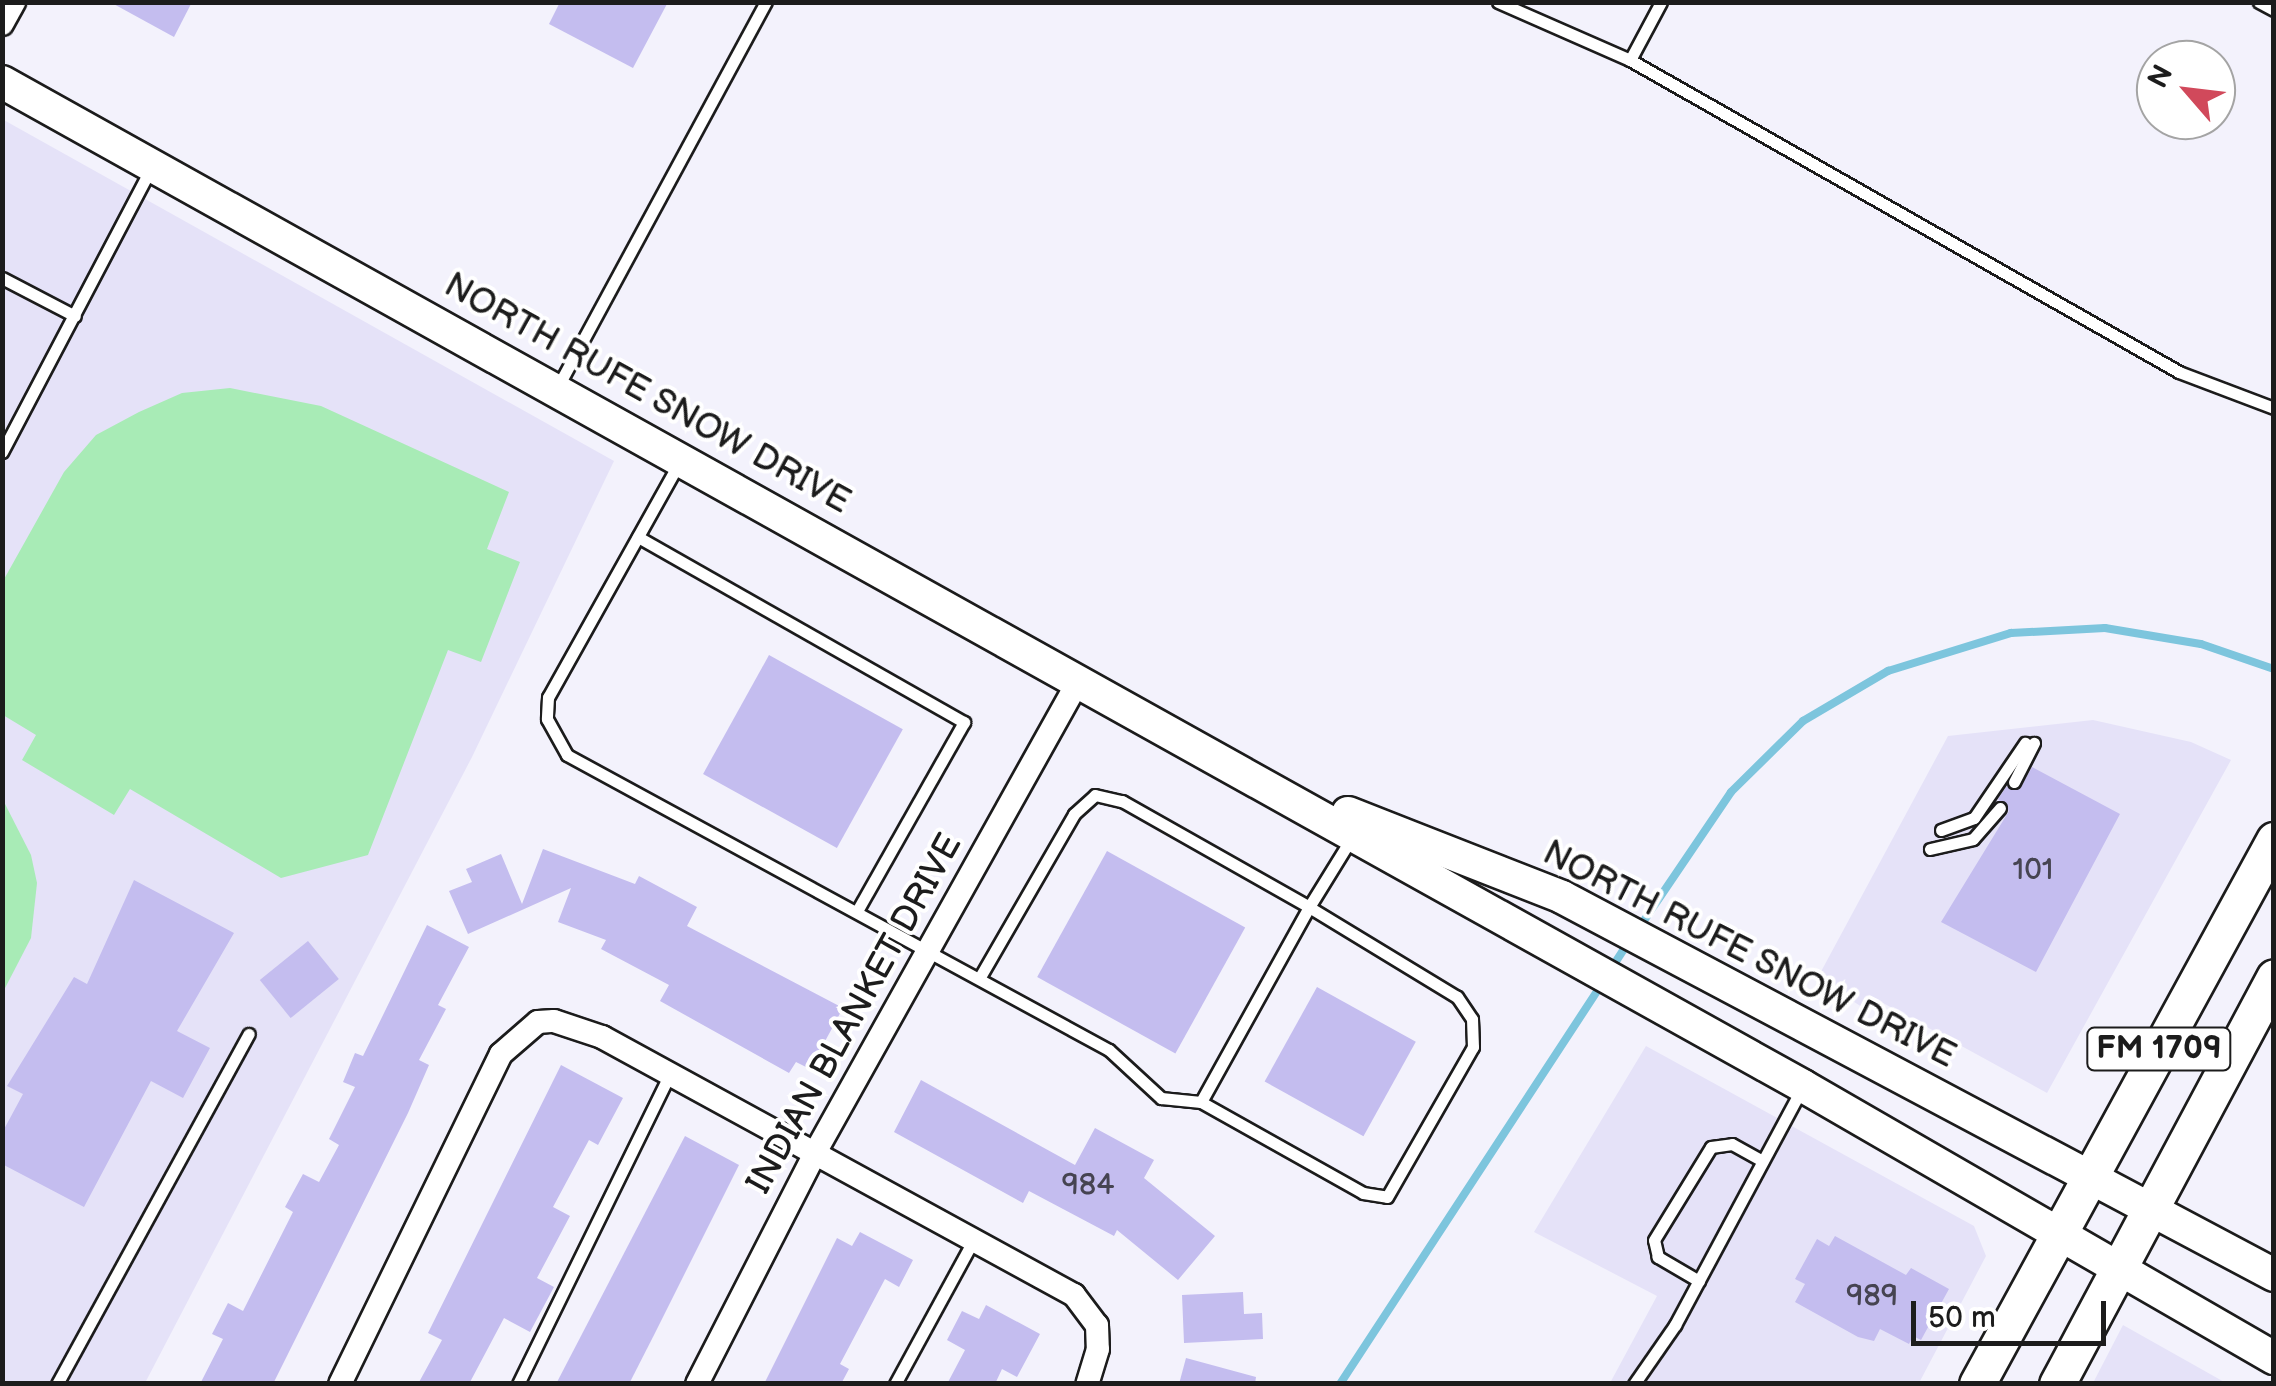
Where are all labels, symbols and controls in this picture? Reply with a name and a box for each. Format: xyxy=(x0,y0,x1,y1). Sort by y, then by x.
north arrow xyxy=(2136,40,2236,140)
text: N xyxy=(2141,60,2180,94)
street label: NORTH RUFE SNOW DRIVE xyxy=(436,265,858,523)
street label: INDIAN BLANKET DRIVE xyxy=(739,827,971,1201)
street label: NORTH RUFE SNOW DRIVE xyxy=(1535,832,1963,1078)
house number: 101 xyxy=(2013,852,2053,888)
road number: FM 1709 xyxy=(2084,1022,2234,1076)
house number: 984 xyxy=(1061,1167,1115,1203)
house number: 989 xyxy=(1846,1278,1898,1314)
scale bar xyxy=(1916,1281,2111,1343)
text: 50 m xyxy=(1928,1300,1996,1336)

